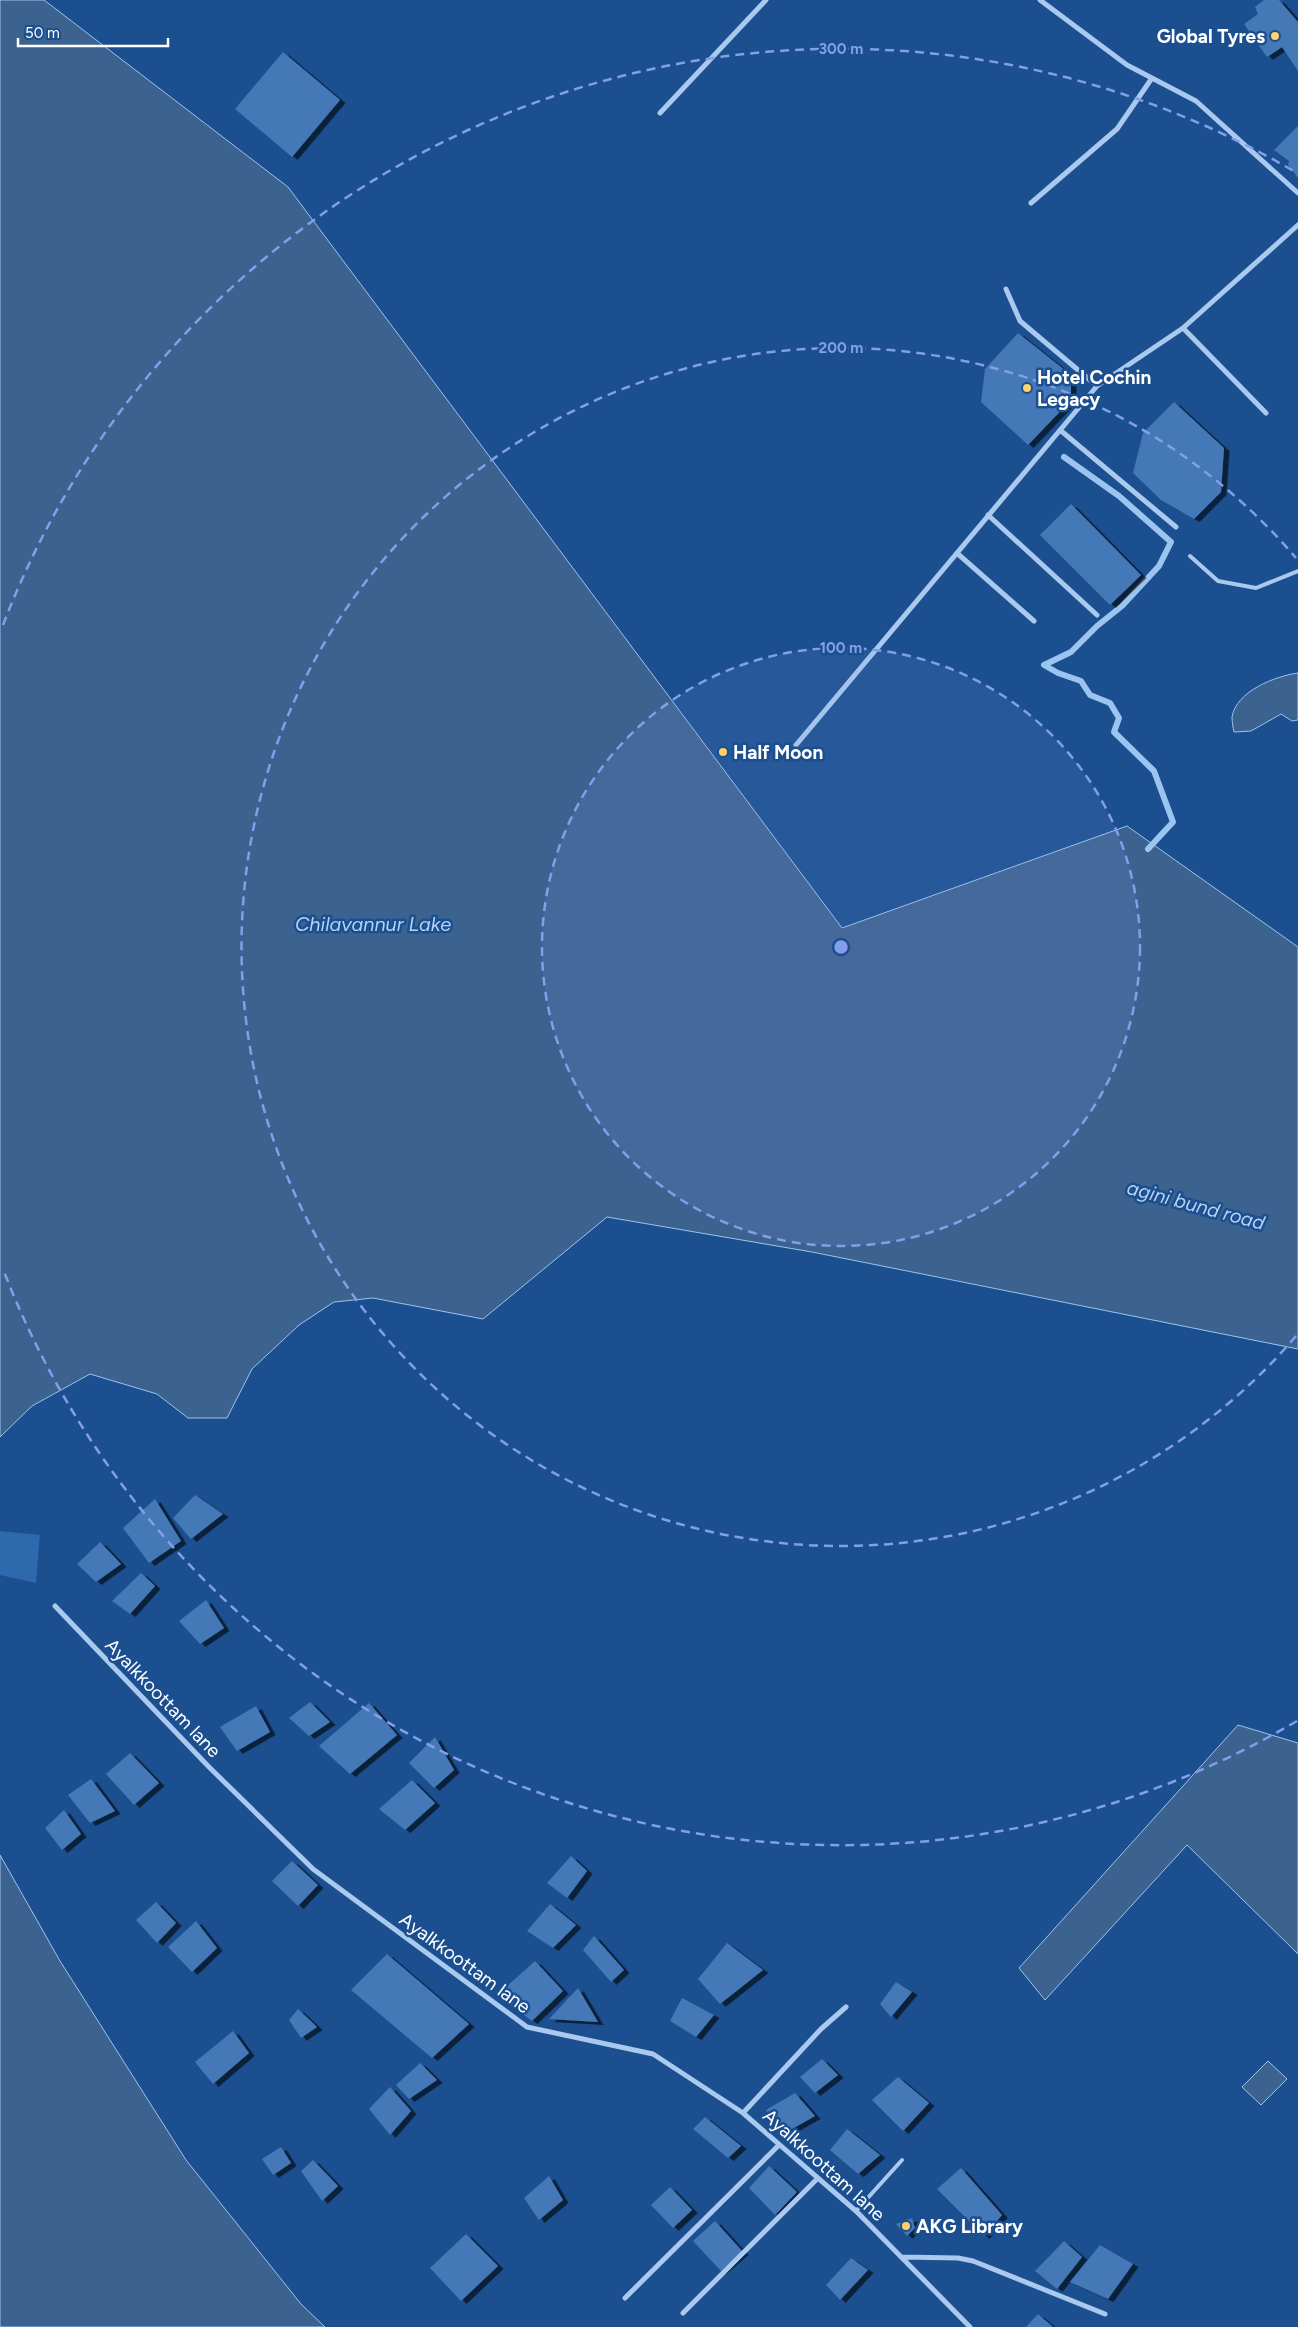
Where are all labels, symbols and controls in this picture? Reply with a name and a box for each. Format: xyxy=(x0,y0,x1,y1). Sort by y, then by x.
scale bar xyxy=(18,15,168,47)
text: 50 m xyxy=(25,24,60,42)
place label: Global Tyres xyxy=(1157,25,1265,48)
marker: Global Tyres xyxy=(1269,30,1281,42)
text: 300 m xyxy=(819,40,863,58)
text: 200 m xyxy=(819,339,863,357)
place label: Hotel Cochin Legacy xyxy=(1037,366,1151,411)
marker: Hotel Cochin Legacy xyxy=(1021,382,1033,394)
text: 100 m xyxy=(820,639,862,657)
place label: Half Moon xyxy=(733,741,823,764)
marker: Half Moon xyxy=(717,746,729,758)
water label: Chilavannur Lake xyxy=(295,912,451,936)
centre of rings xyxy=(832,938,850,956)
water label: agini bund road xyxy=(1125,1175,1268,1235)
street label: Ayalkkoottam lane xyxy=(100,1634,226,1762)
street label: Ayalkkoottam lane xyxy=(395,1908,535,2018)
street label: Ayalkkoottam lane xyxy=(758,2104,890,2226)
place label: AKG Library xyxy=(916,2215,1023,2238)
marker: AKG Library xyxy=(900,2220,912,2232)

